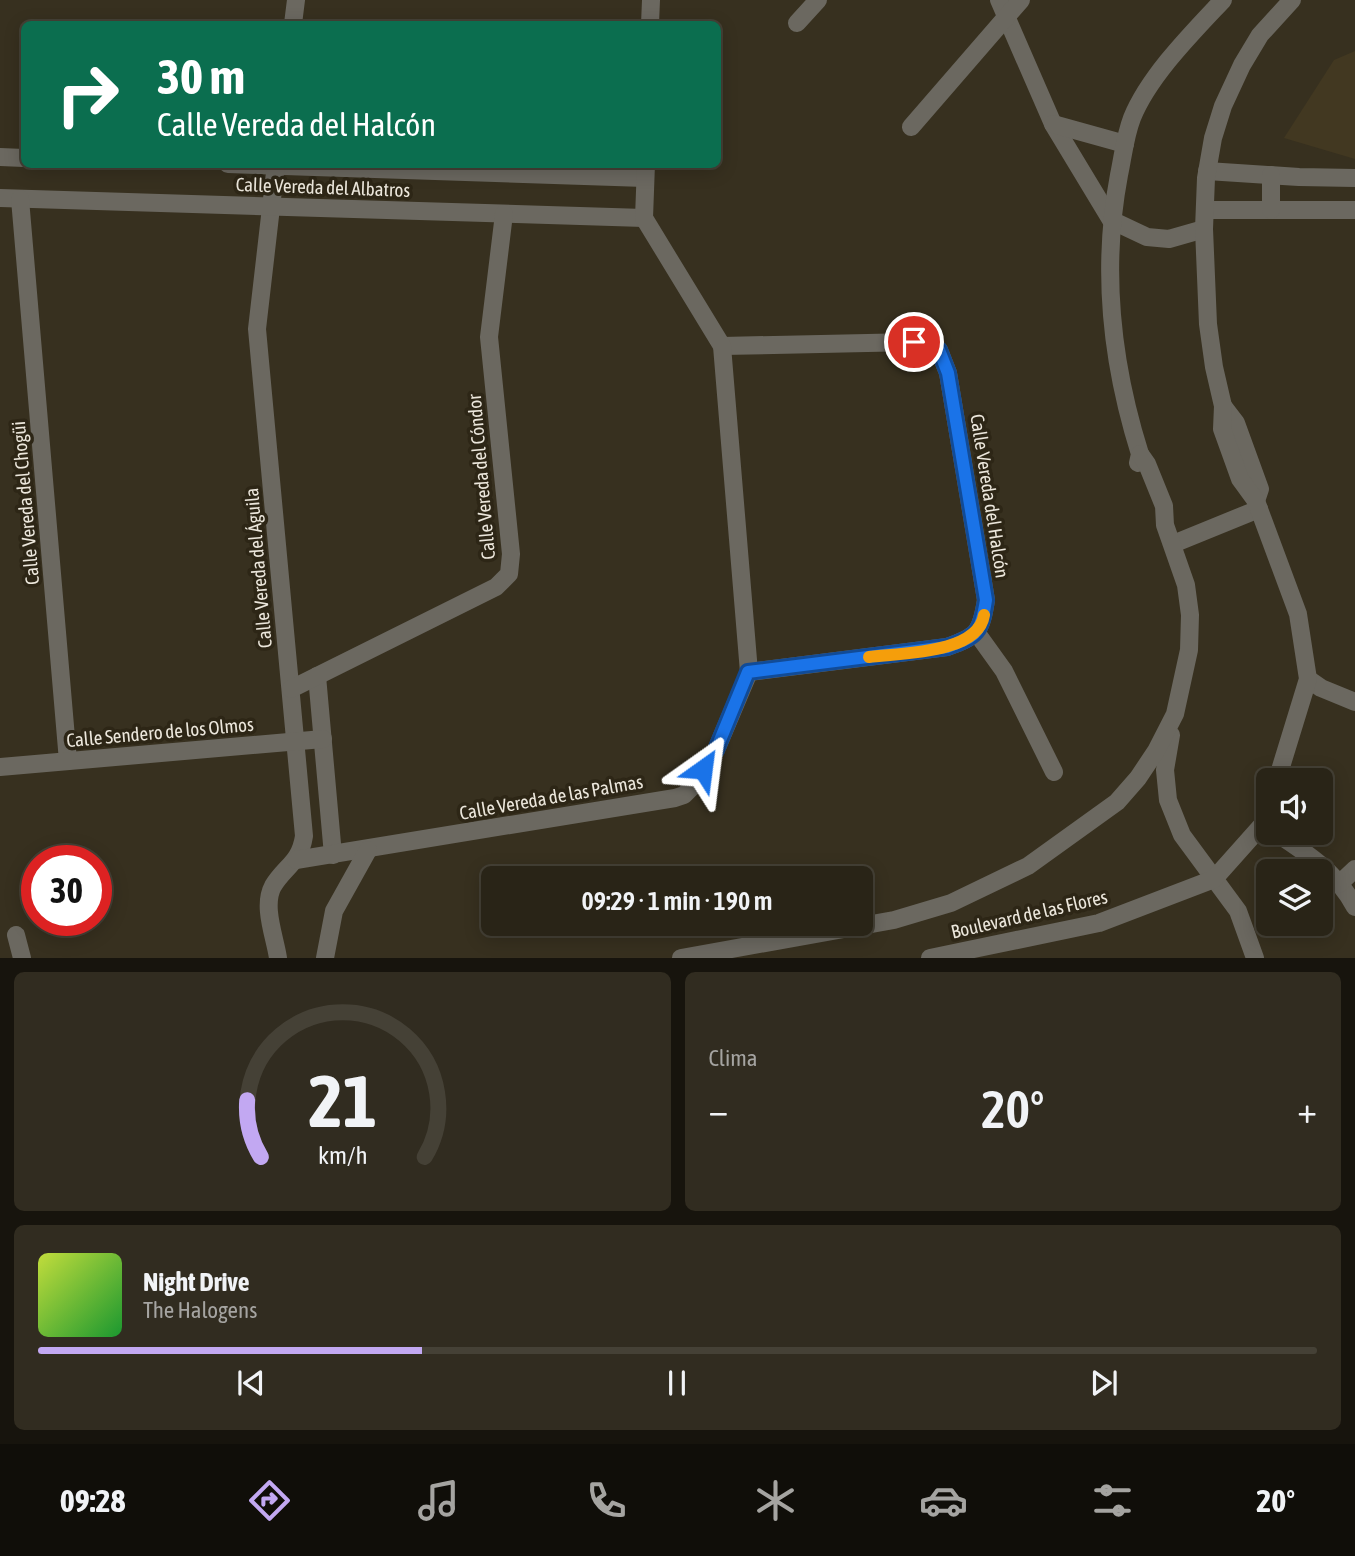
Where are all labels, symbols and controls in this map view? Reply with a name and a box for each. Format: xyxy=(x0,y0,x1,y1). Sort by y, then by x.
text: 30 m xyxy=(157,48,245,104)
icon: right xyxy=(42,49,133,140)
text: Calle Vereda del Halcón xyxy=(157,106,436,143)
street label: Calle Vereda del Albatros xyxy=(235,173,411,201)
pin xyxy=(884,312,944,372)
icon: arrive xyxy=(895,323,933,361)
street label: Calle Vereda del Cóndor xyxy=(463,393,499,561)
street label: Calle Vereda del Halcón xyxy=(966,412,1014,580)
street label: Calle Vereda del Chogüi xyxy=(7,420,43,586)
street label: Calle Vereda del Águila xyxy=(240,487,276,649)
street label: Calle Sendero de los Olmos xyxy=(65,713,255,751)
position arrow xyxy=(666,732,740,806)
map controls xyxy=(1256,768,1333,936)
button: sound xyxy=(1256,768,1333,845)
street label: Calle Vereda de las Palmas xyxy=(458,770,645,824)
speed limit sign: 30 xyxy=(21,845,112,936)
button: layers xyxy=(1256,859,1333,936)
street label: Boulevard de las Flores xyxy=(949,885,1110,943)
text: 09:29 · 1 min · 190 m xyxy=(582,886,772,916)
text: Clima xyxy=(709,1045,758,1071)
text: 21 xyxy=(308,1060,376,1143)
text: 20° xyxy=(981,1079,1044,1139)
text: − xyxy=(709,1088,728,1131)
text: + xyxy=(1297,1088,1317,1131)
text: km/h xyxy=(317,1141,367,1169)
text: Night Drive xyxy=(143,1267,250,1297)
text: The Halogens xyxy=(143,1297,257,1323)
icon: previous xyxy=(232,1364,270,1402)
icon: pause xyxy=(658,1364,696,1402)
icon: next xyxy=(1085,1364,1123,1402)
icon: directions xyxy=(245,1476,294,1525)
icon: music xyxy=(414,1476,463,1525)
icon: phone xyxy=(582,1476,631,1525)
icon: climate xyxy=(751,1476,800,1525)
icon: car xyxy=(919,1476,968,1525)
icon: filters xyxy=(1088,1476,1137,1525)
text: 09:28 xyxy=(60,1482,126,1519)
text: 20° xyxy=(1256,1482,1295,1519)

